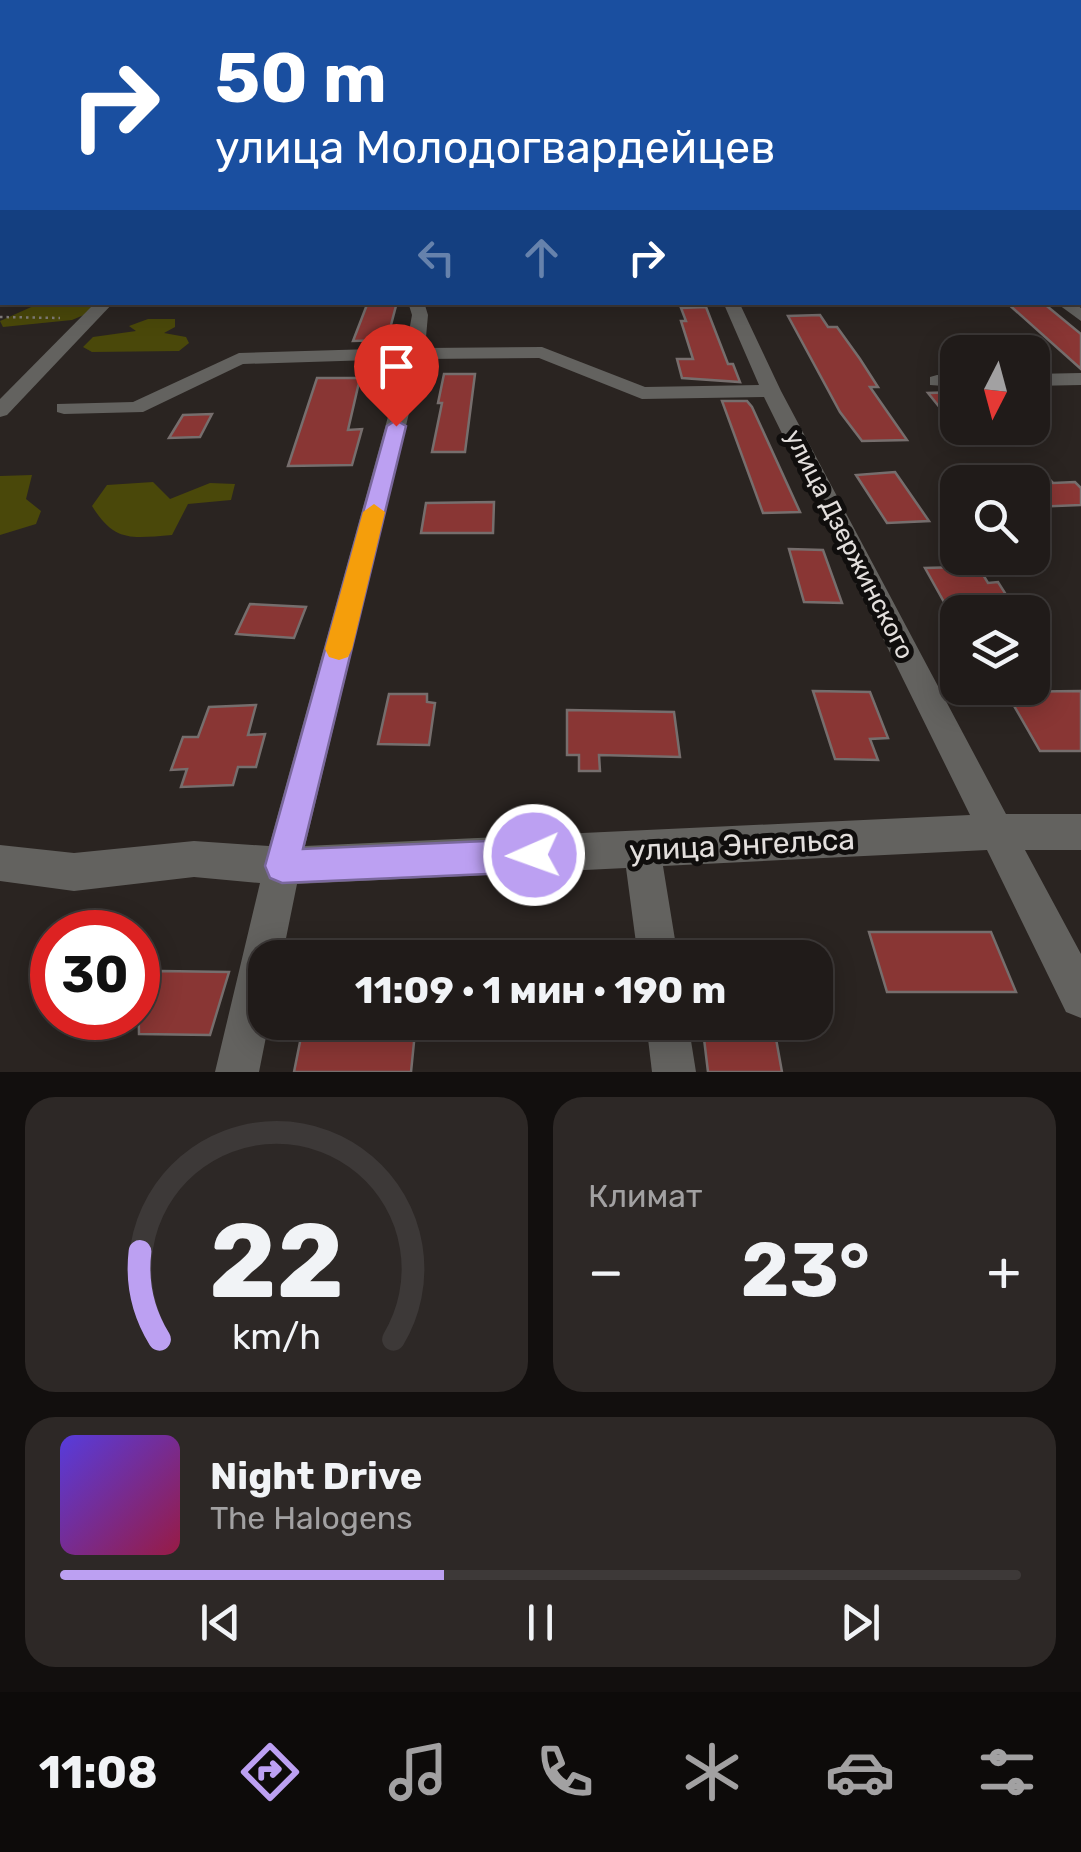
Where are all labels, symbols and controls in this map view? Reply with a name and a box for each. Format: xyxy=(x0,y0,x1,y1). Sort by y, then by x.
text: 50 m xyxy=(215,37,387,120)
icon: right xyxy=(50,40,180,170)
text: улица Молодогвардейцев xyxy=(215,121,775,174)
icon: left xyxy=(409,230,464,285)
icon: ahead xyxy=(514,230,569,285)
icon: right xyxy=(619,230,674,285)
pin xyxy=(354,324,439,427)
north arrow xyxy=(940,335,1050,445)
map controls xyxy=(940,335,1050,705)
icon: arrive xyxy=(369,339,424,394)
street label: улица Дзержинского xyxy=(779,425,920,664)
button: search xyxy=(940,465,1050,575)
button: layers xyxy=(940,595,1050,705)
position arrow xyxy=(482,803,586,907)
street label: улица Энгельса xyxy=(628,821,856,869)
speed limit sign: 30 xyxy=(30,910,160,1040)
text: 11:09 · 1 мин · 190 m xyxy=(355,967,726,1013)
text: Климат xyxy=(588,1177,702,1215)
text: 22 xyxy=(209,1200,344,1323)
text: 23° xyxy=(741,1226,870,1315)
text: − xyxy=(588,1239,624,1304)
text: + xyxy=(987,1239,1021,1304)
text: km/h xyxy=(232,1316,321,1358)
text: Night Drive xyxy=(210,1453,422,1499)
text: The Halogens xyxy=(210,1499,413,1537)
icon: previous xyxy=(193,1595,248,1650)
icon: pause xyxy=(513,1595,568,1650)
icon: next xyxy=(833,1595,888,1650)
icon: directions xyxy=(235,1737,305,1807)
icon: music xyxy=(383,1737,453,1807)
icon: phone xyxy=(530,1737,600,1807)
icon: climate xyxy=(677,1737,747,1807)
icon: car xyxy=(825,1737,895,1807)
icon: filters xyxy=(972,1737,1042,1807)
text: 11:08 xyxy=(39,1746,158,1799)

